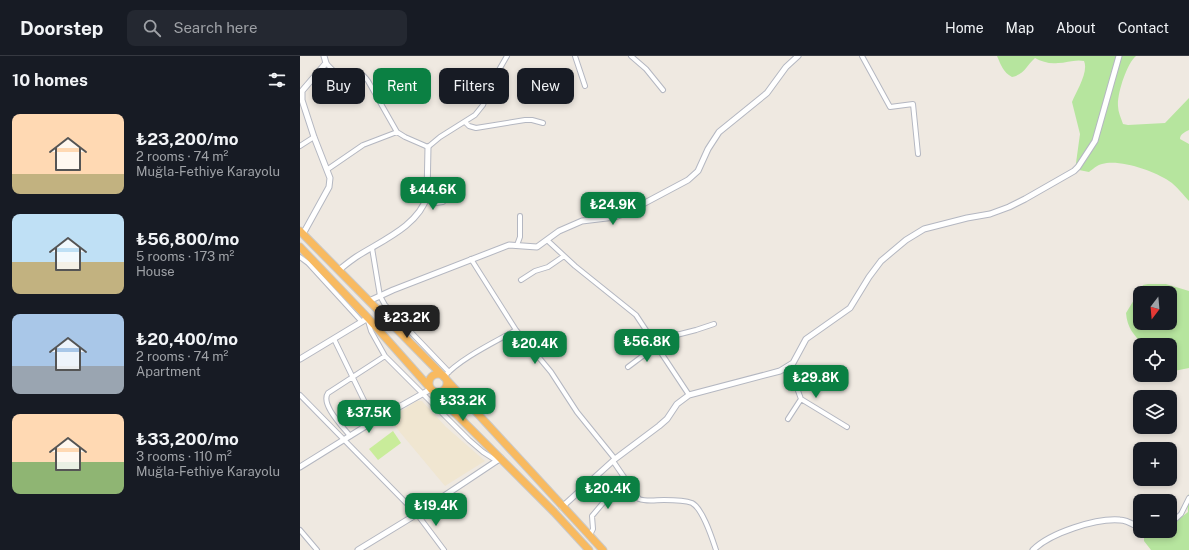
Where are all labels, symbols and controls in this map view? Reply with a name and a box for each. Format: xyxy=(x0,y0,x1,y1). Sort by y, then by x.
search box xyxy=(127,10,407,46)
text: Doorstep xyxy=(20,17,103,39)
icon: search xyxy=(141,17,163,39)
text: Search here xyxy=(173,19,258,36)
text: Home xyxy=(945,20,984,36)
text: Map xyxy=(1006,20,1034,36)
text: About xyxy=(1056,20,1096,36)
text: Contact xyxy=(1118,20,1169,36)
chip: Buy xyxy=(312,68,365,104)
chip: Rent xyxy=(373,68,431,104)
chip: Filters xyxy=(439,68,509,104)
chip: New xyxy=(517,68,574,104)
icon: filters xyxy=(266,69,288,91)
text: 10 homes xyxy=(12,70,88,90)
text: ₺23,200/mo xyxy=(136,129,238,149)
icon: home xyxy=(44,130,92,178)
text: 2 rooms · 74 m² xyxy=(136,149,228,164)
text: Muğla-Fethiye Karayolu xyxy=(136,164,280,179)
pin: ₺44.6K xyxy=(400,177,466,211)
text: ₺44.6K xyxy=(410,182,457,197)
pin: ₺24.9K xyxy=(580,192,646,226)
text: ₺24.9K xyxy=(590,197,636,212)
text: ₺56,800/mo xyxy=(136,229,239,249)
icon: home xyxy=(44,230,92,278)
text: 5 rooms · 173 m² xyxy=(136,249,234,264)
text: House xyxy=(136,264,175,279)
north arrow xyxy=(1133,286,1177,330)
map controls xyxy=(1133,286,1177,538)
pin: ₺23.2K xyxy=(374,305,440,339)
text: ₺23.2K xyxy=(384,310,430,325)
text: ₺20,400/mo xyxy=(136,329,238,349)
pin: ₺56.8K xyxy=(614,329,680,363)
icon: home xyxy=(44,330,92,378)
pin: ₺20.4K xyxy=(502,331,568,365)
text: ₺56.8K xyxy=(623,334,671,349)
text: ₺20.4K xyxy=(512,336,558,351)
button: locate xyxy=(1133,338,1177,382)
text: 2 rooms · 74 m² xyxy=(136,349,228,364)
text: Apartment xyxy=(136,364,201,379)
pin: ₺29.8K xyxy=(783,365,849,399)
text: ₺29.8K xyxy=(793,370,839,385)
pin: ₺33.2K xyxy=(430,388,496,422)
button: layers xyxy=(1133,390,1177,434)
text: ₺33.2K xyxy=(439,393,487,408)
pin: ₺37.5K xyxy=(336,400,402,434)
text: ₺37.5K xyxy=(346,405,392,420)
text: ₺33,200/mo xyxy=(136,429,239,449)
icon: home xyxy=(44,430,92,478)
button: + xyxy=(1133,442,1177,486)
text: 3 rooms · 110 m² xyxy=(136,449,232,464)
text: Muğla-Fethiye Karayolu xyxy=(136,464,280,479)
pin: ₺20.4K xyxy=(575,476,641,510)
text: ₺20.4K xyxy=(585,481,631,496)
pin: ₺19.4K xyxy=(403,493,469,527)
button: − xyxy=(1133,494,1177,538)
text: ₺19.4K xyxy=(414,498,458,513)

